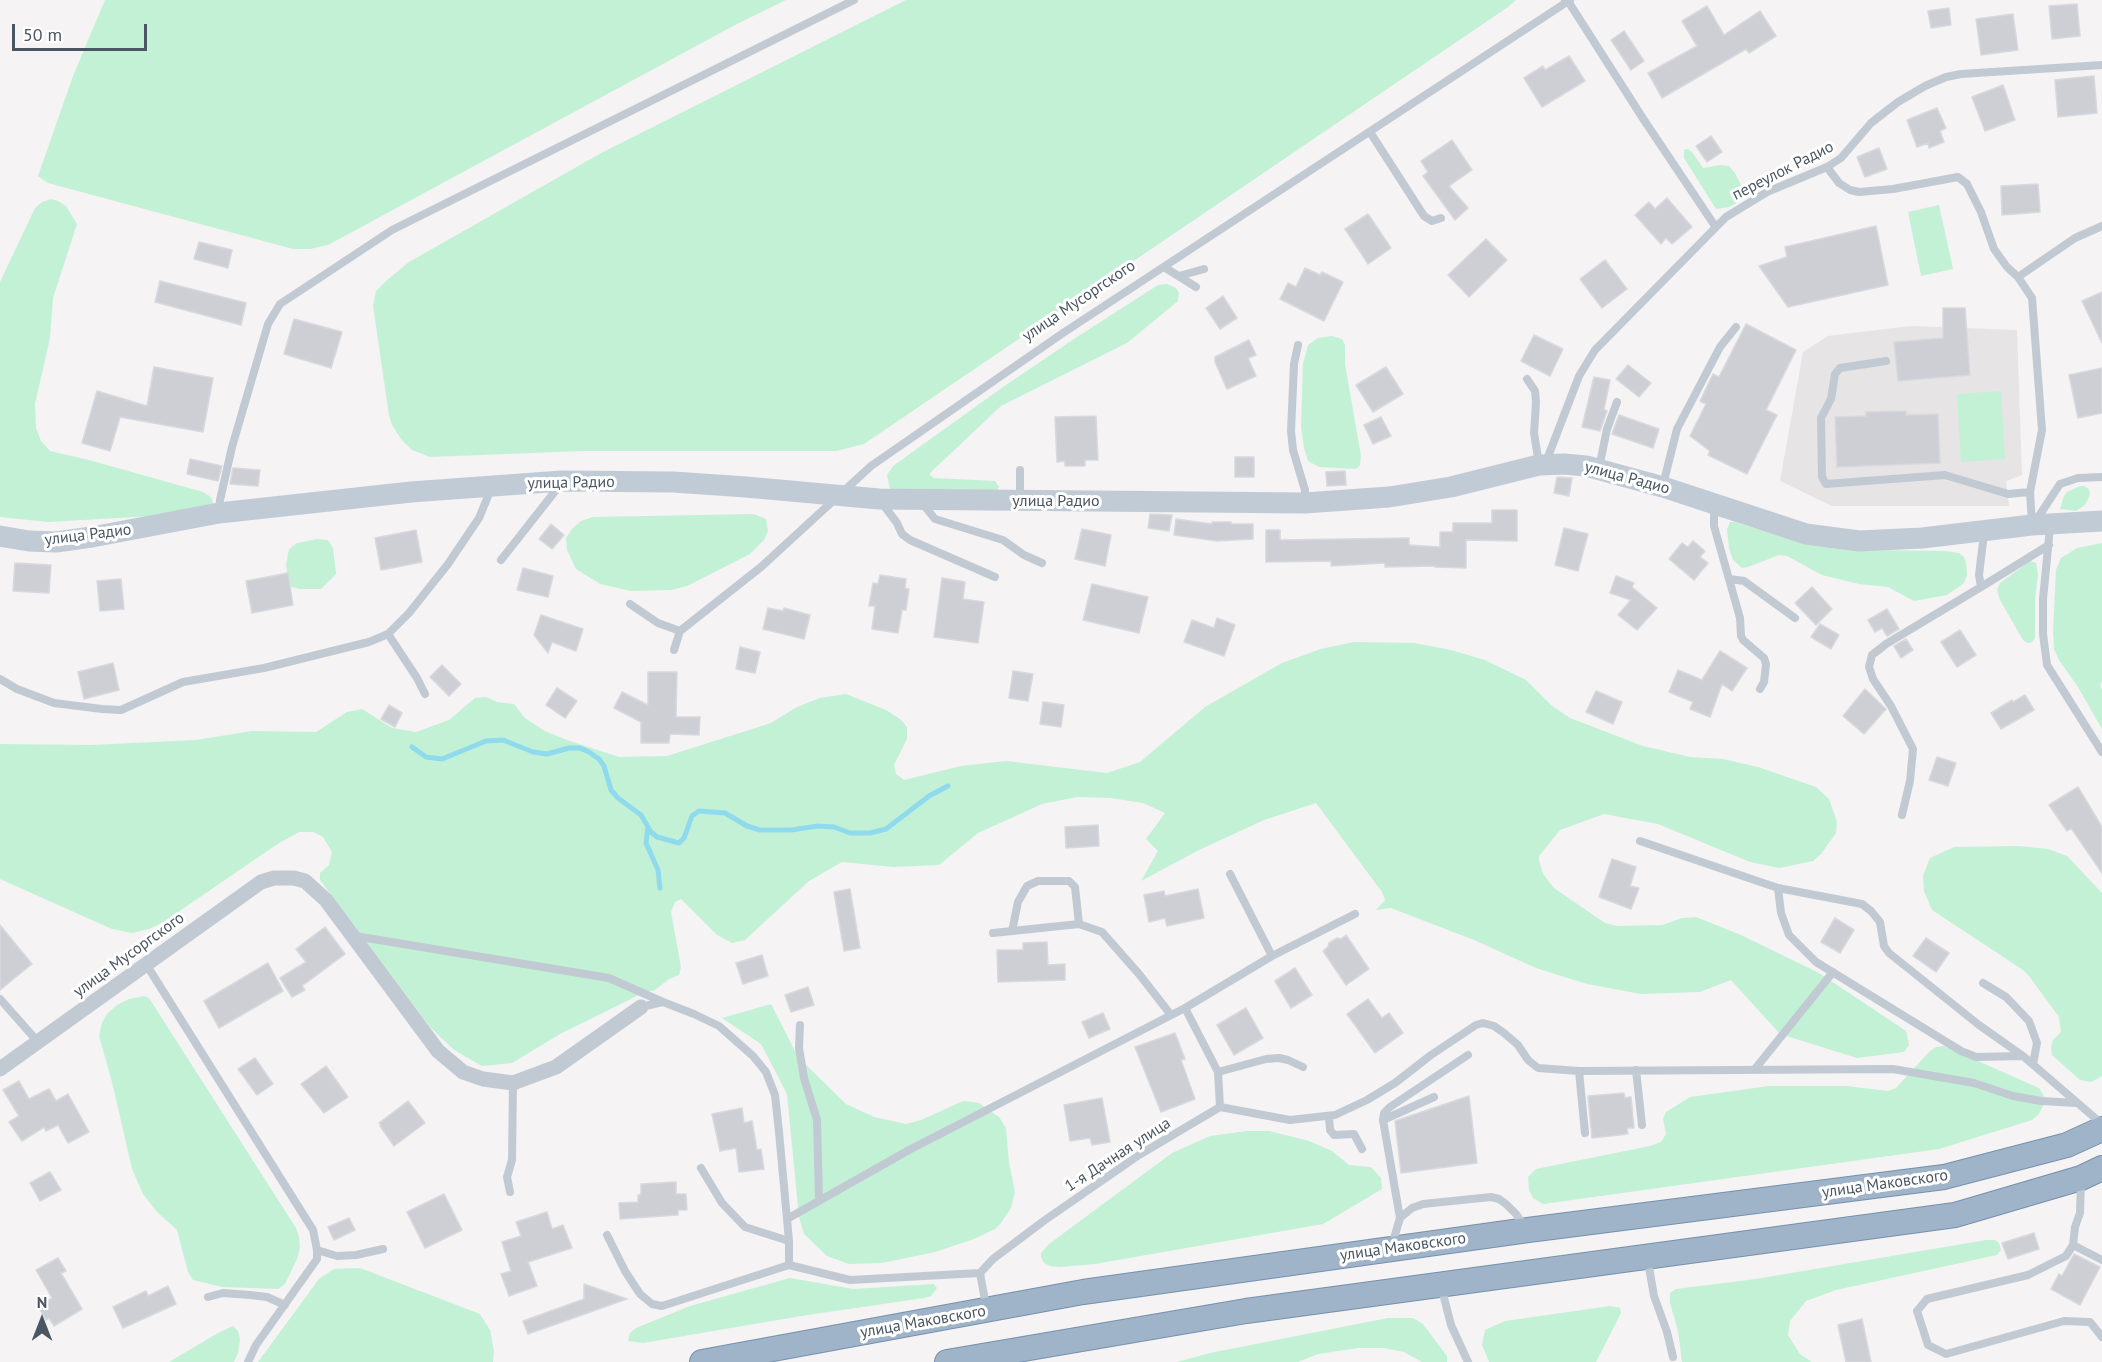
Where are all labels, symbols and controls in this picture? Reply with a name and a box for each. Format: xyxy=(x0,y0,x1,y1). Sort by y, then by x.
scale bar xyxy=(15,12,150,50)
text: 50 m xyxy=(23,23,62,46)
street label: переулок Радио xyxy=(1729,137,1837,205)
street label: улица Мусоргского xyxy=(1019,256,1139,346)
street label: улица Радио xyxy=(1582,457,1672,499)
street label: улица Радио xyxy=(527,473,615,493)
street label: улица Радио xyxy=(1012,491,1100,511)
street label: улица Радио xyxy=(44,520,132,550)
street label: улица Мусоргского xyxy=(70,908,188,1002)
street label: 1-я Дачная улица xyxy=(1062,1114,1174,1196)
street label: улица Маковского xyxy=(1821,1166,1949,1202)
street label: улица Маковского xyxy=(1339,1229,1467,1265)
north arrow xyxy=(12,1290,72,1350)
text: N xyxy=(37,1292,47,1312)
street label: улица Маковского xyxy=(859,1302,987,1342)

